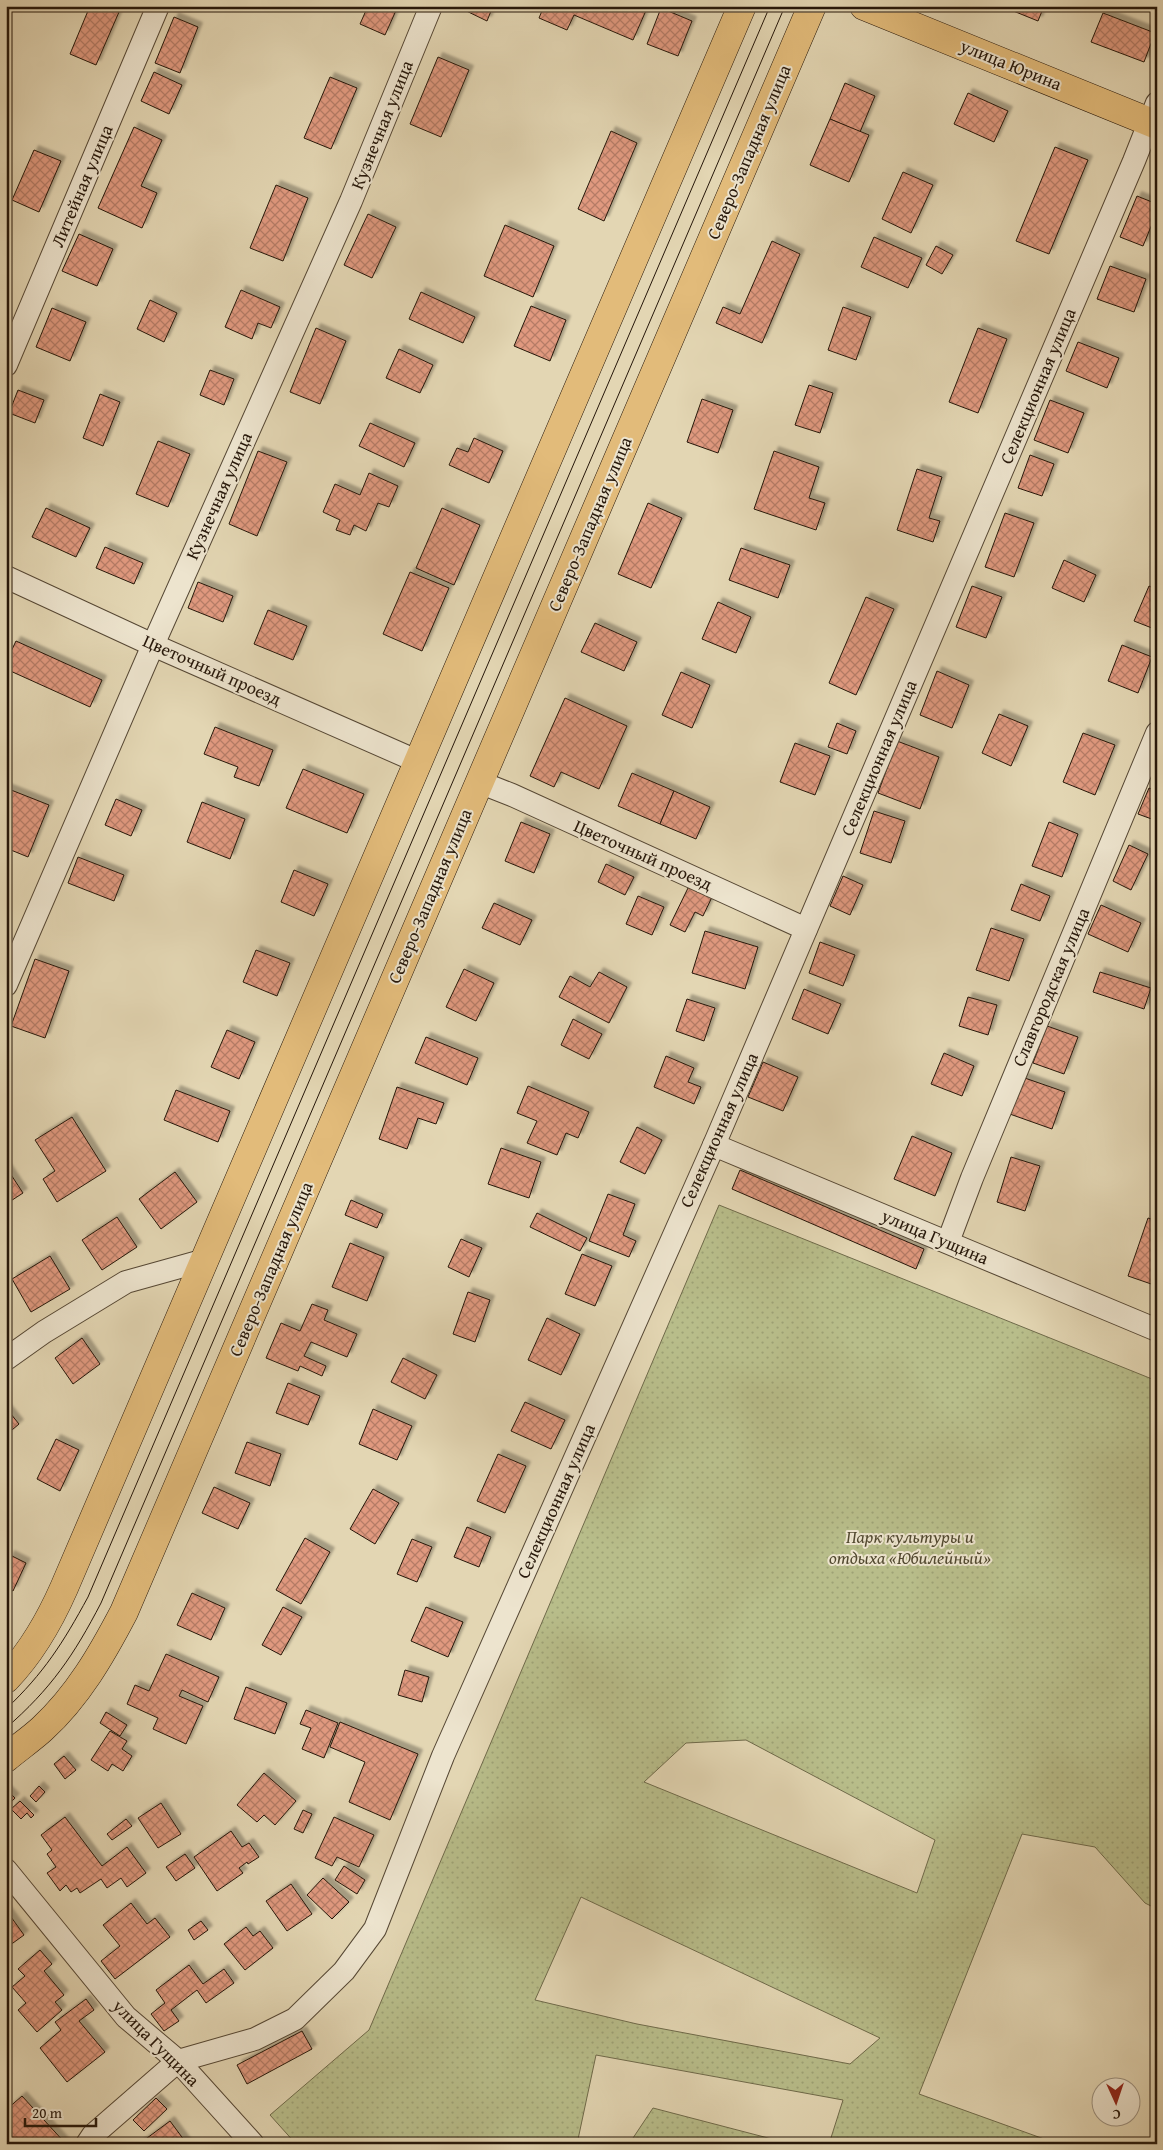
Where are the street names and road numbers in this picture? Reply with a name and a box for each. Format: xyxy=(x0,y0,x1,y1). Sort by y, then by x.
street label: улица Юрина xyxy=(955,32,1066,97)
street label: Кузнечная улица xyxy=(343,56,420,193)
street label: Северо-Западная улица xyxy=(699,60,798,243)
street label: Литейная улица xyxy=(44,120,120,251)
street label: Селекционная улица xyxy=(992,303,1083,468)
street label: Кузнечная улица xyxy=(178,427,259,564)
street label: Северо-Западная улица xyxy=(540,432,639,615)
street label: Цветочный проезд xyxy=(139,627,286,712)
street label: Селекционная улица xyxy=(833,675,924,840)
street label: Северо-Западная улица xyxy=(380,804,479,987)
street label: Цветочный проезд xyxy=(570,812,717,897)
street label: Славгородская улица xyxy=(1005,903,1096,1070)
street label: Селекционная улица xyxy=(672,1048,765,1212)
street label: Северо-Западная улица xyxy=(221,1177,320,1360)
street label: улица Гущина xyxy=(877,1201,993,1271)
street label: Селекционная улица xyxy=(509,1419,602,1583)
street label: улица Гущина xyxy=(106,1992,207,2093)

